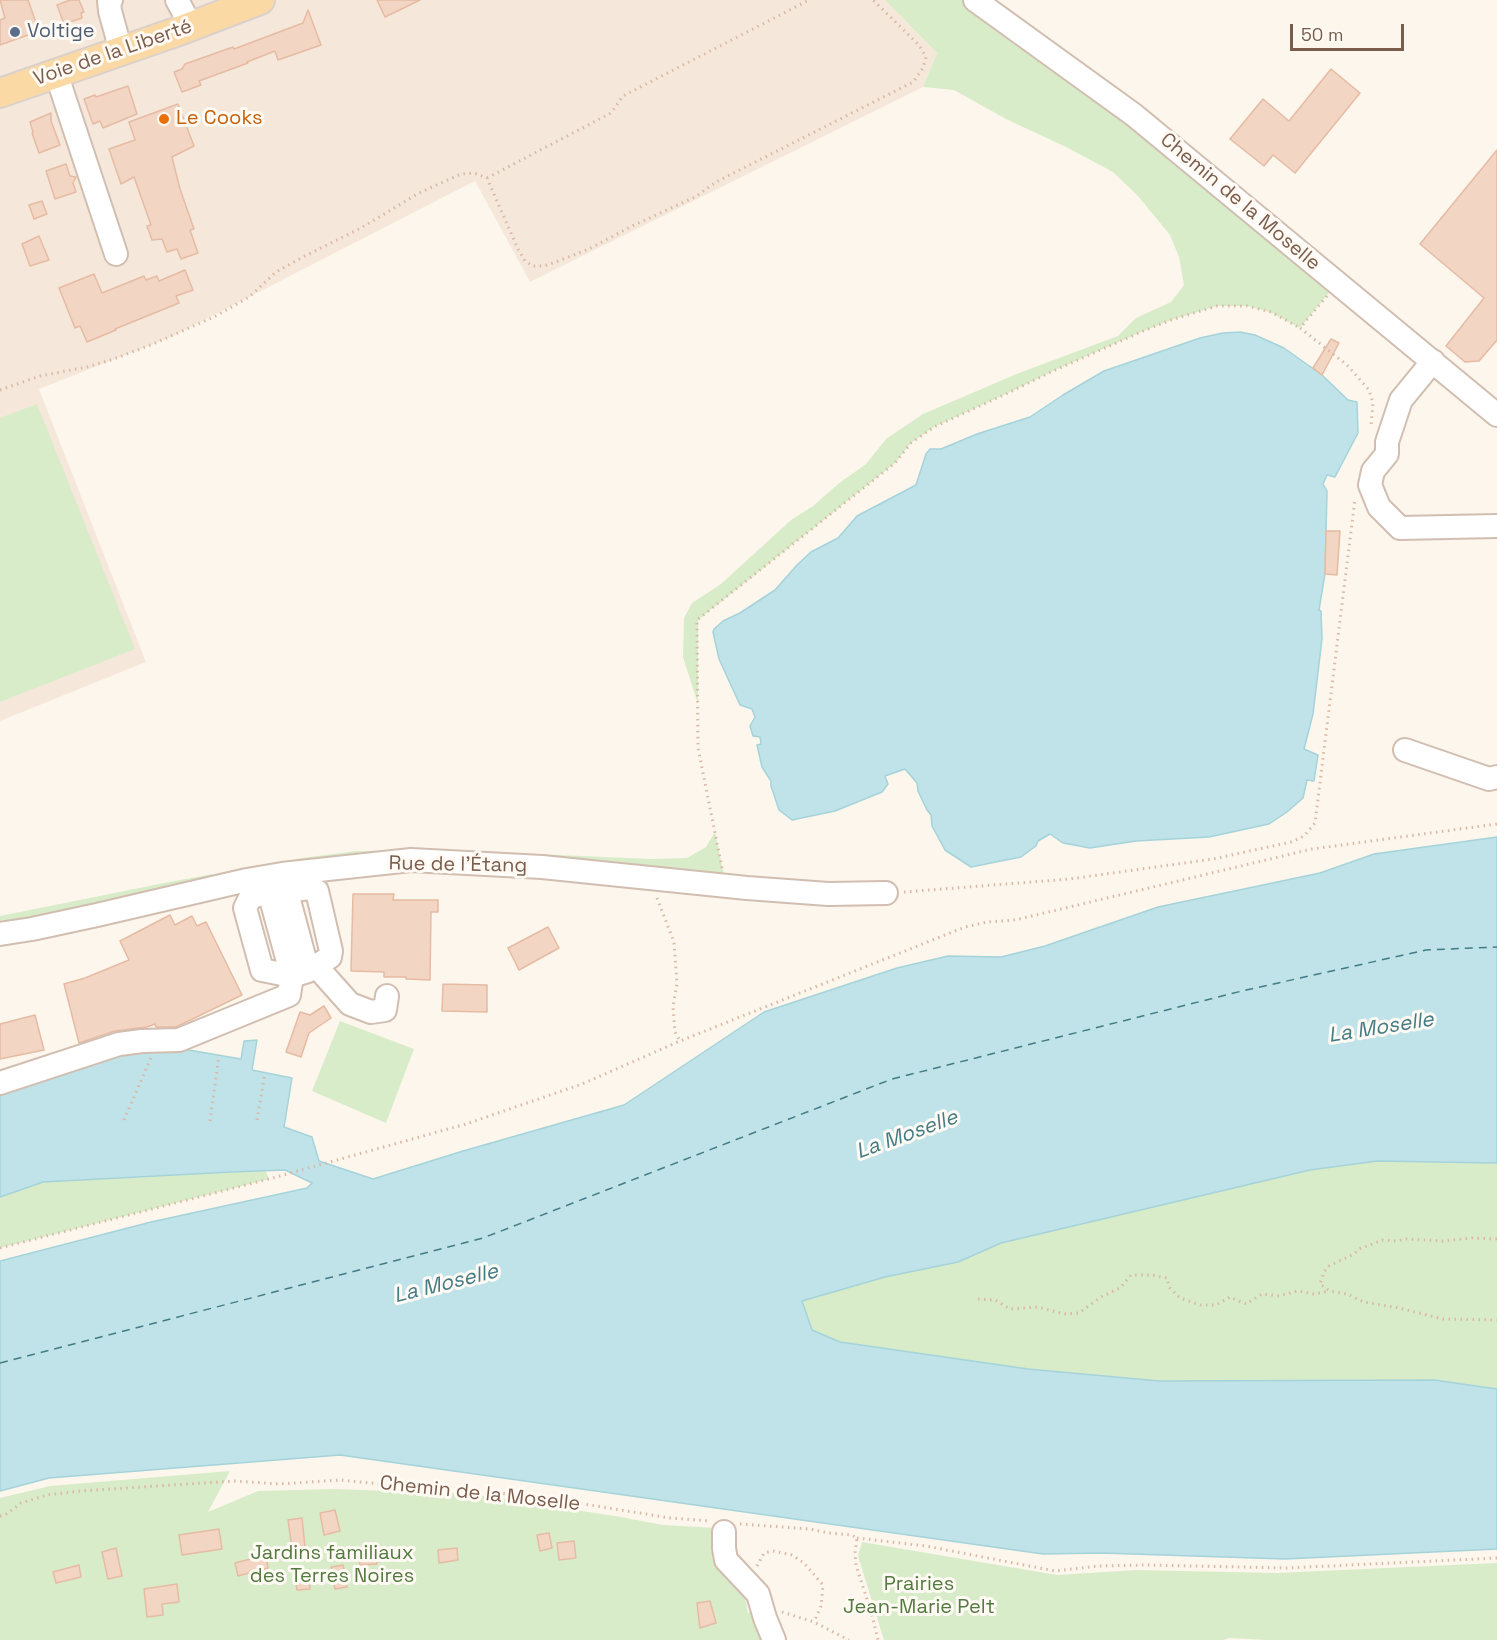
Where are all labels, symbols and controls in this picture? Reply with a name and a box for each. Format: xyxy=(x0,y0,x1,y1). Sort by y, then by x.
scale bar xyxy=(1293,12,1407,50)
street label: Voie de la Liberté xyxy=(31,15,195,91)
place label: Voltige xyxy=(27,20,95,44)
text: 50 m xyxy=(1301,23,1343,46)
marker: Voltige xyxy=(8,25,22,39)
place label: Le Cooks xyxy=(176,107,262,131)
marker: Le Cooks xyxy=(157,112,171,126)
street label: Chemin de la Moselle xyxy=(1155,128,1325,276)
street label: Rue de l'Étang xyxy=(388,852,528,878)
water label: La Moselle xyxy=(1327,1007,1435,1049)
water label: La Moselle xyxy=(853,1105,961,1165)
water label: La Moselle xyxy=(391,1259,501,1309)
street label: Chemin de la Moselle xyxy=(379,1472,581,1516)
park label: Jardins familiaux des Terres Noires xyxy=(250,1542,414,1589)
park label: Prairies Jean-Marie Pelt xyxy=(843,1573,995,1620)

